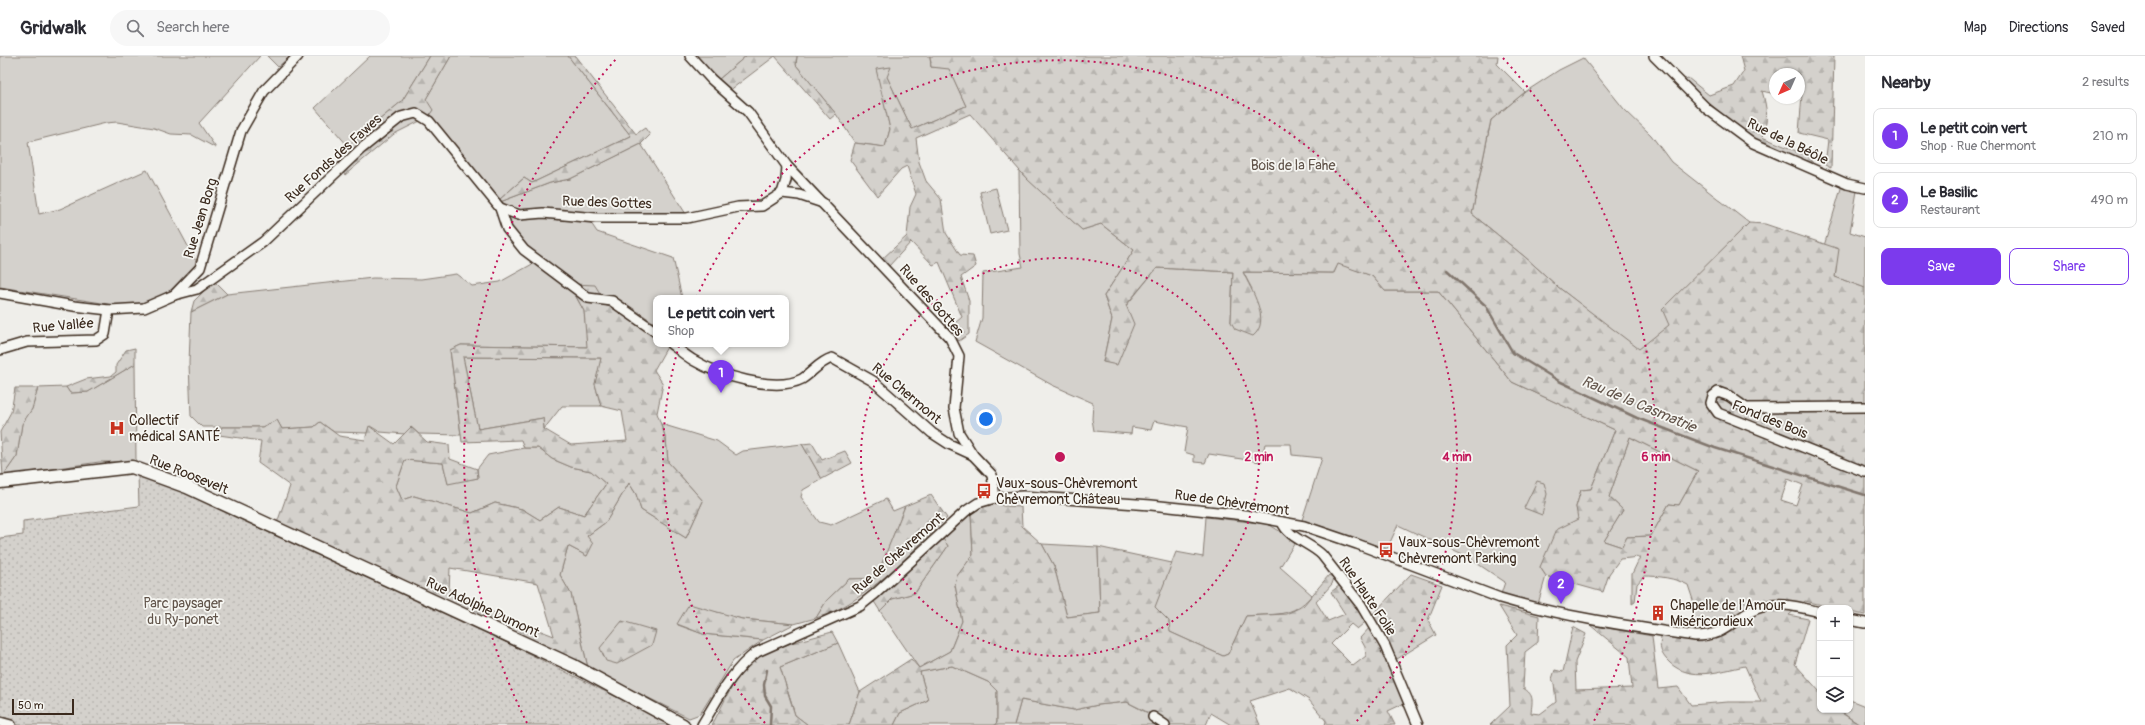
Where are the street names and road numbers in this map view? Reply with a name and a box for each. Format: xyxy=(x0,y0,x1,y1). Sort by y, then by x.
street label: Rue Fonds des Fawes xyxy=(282,110,386,206)
street label: Rue de la Béôle xyxy=(1744,114,1831,168)
street label: Rue Jean Borg xyxy=(180,176,221,260)
street label: Rue des Gottes xyxy=(562,192,653,213)
street label: Rue des Gottes xyxy=(896,261,968,340)
street label: Rue Vallée xyxy=(32,314,94,337)
street label: Rue Chermont xyxy=(868,359,945,428)
street label: Fond des Bois xyxy=(1729,397,1811,443)
street label: Rue Roosevelt xyxy=(147,451,231,498)
street label: Rue de Chèvremont xyxy=(1173,486,1291,519)
street label: Rue de Chèvremont xyxy=(849,509,948,598)
street label: Rue Haute Folie xyxy=(1335,554,1400,639)
street label: Rue Adolphe Dumont xyxy=(423,574,542,641)

